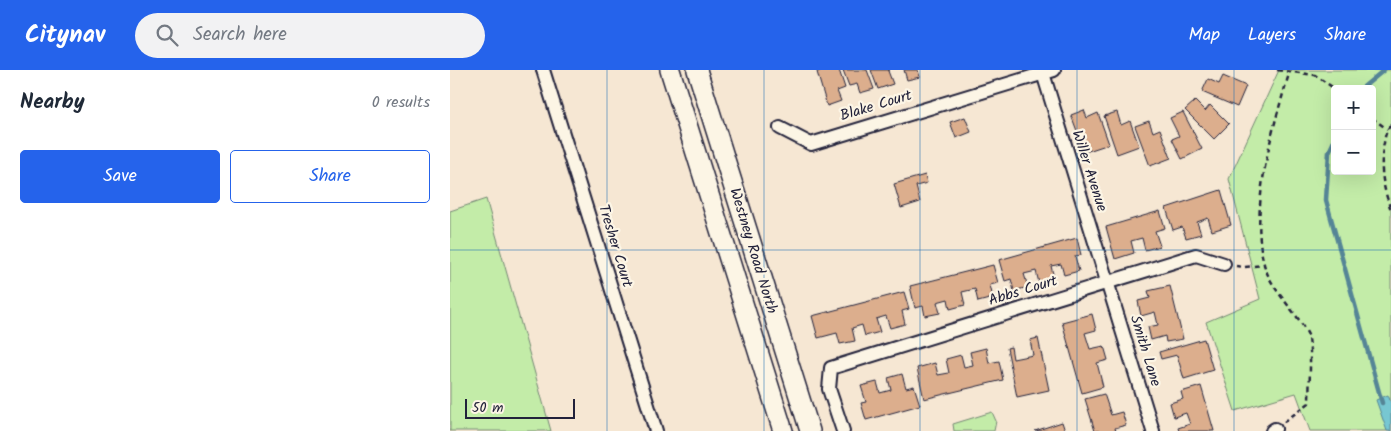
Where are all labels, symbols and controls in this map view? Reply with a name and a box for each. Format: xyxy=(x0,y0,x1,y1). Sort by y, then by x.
search box xyxy=(135,13,485,58)
text: Citynav xyxy=(25,16,105,55)
text: Search here xyxy=(193,20,287,50)
icon: search xyxy=(153,21,181,49)
text: Map xyxy=(1189,21,1220,50)
text: Layers xyxy=(1248,21,1296,50)
text: Share xyxy=(1324,21,1366,50)
street label: Blake Court xyxy=(837,84,915,128)
map controls xyxy=(1331,85,1376,175)
button: + xyxy=(1331,85,1376,130)
text: Nearby xyxy=(20,86,85,119)
text: 0 results xyxy=(372,90,430,115)
street label: Willer Avenue xyxy=(1065,127,1114,215)
button: − xyxy=(1331,130,1376,175)
button: Save xyxy=(20,150,220,203)
button: Share xyxy=(230,150,430,203)
street label: Westney Road North xyxy=(722,185,784,317)
street label: Tresher Court xyxy=(591,202,639,291)
street label: Abbs Court xyxy=(986,269,1061,313)
street label: Smith Lane xyxy=(1123,312,1167,390)
scale bar xyxy=(465,396,575,419)
text: 50 m xyxy=(472,397,503,419)

